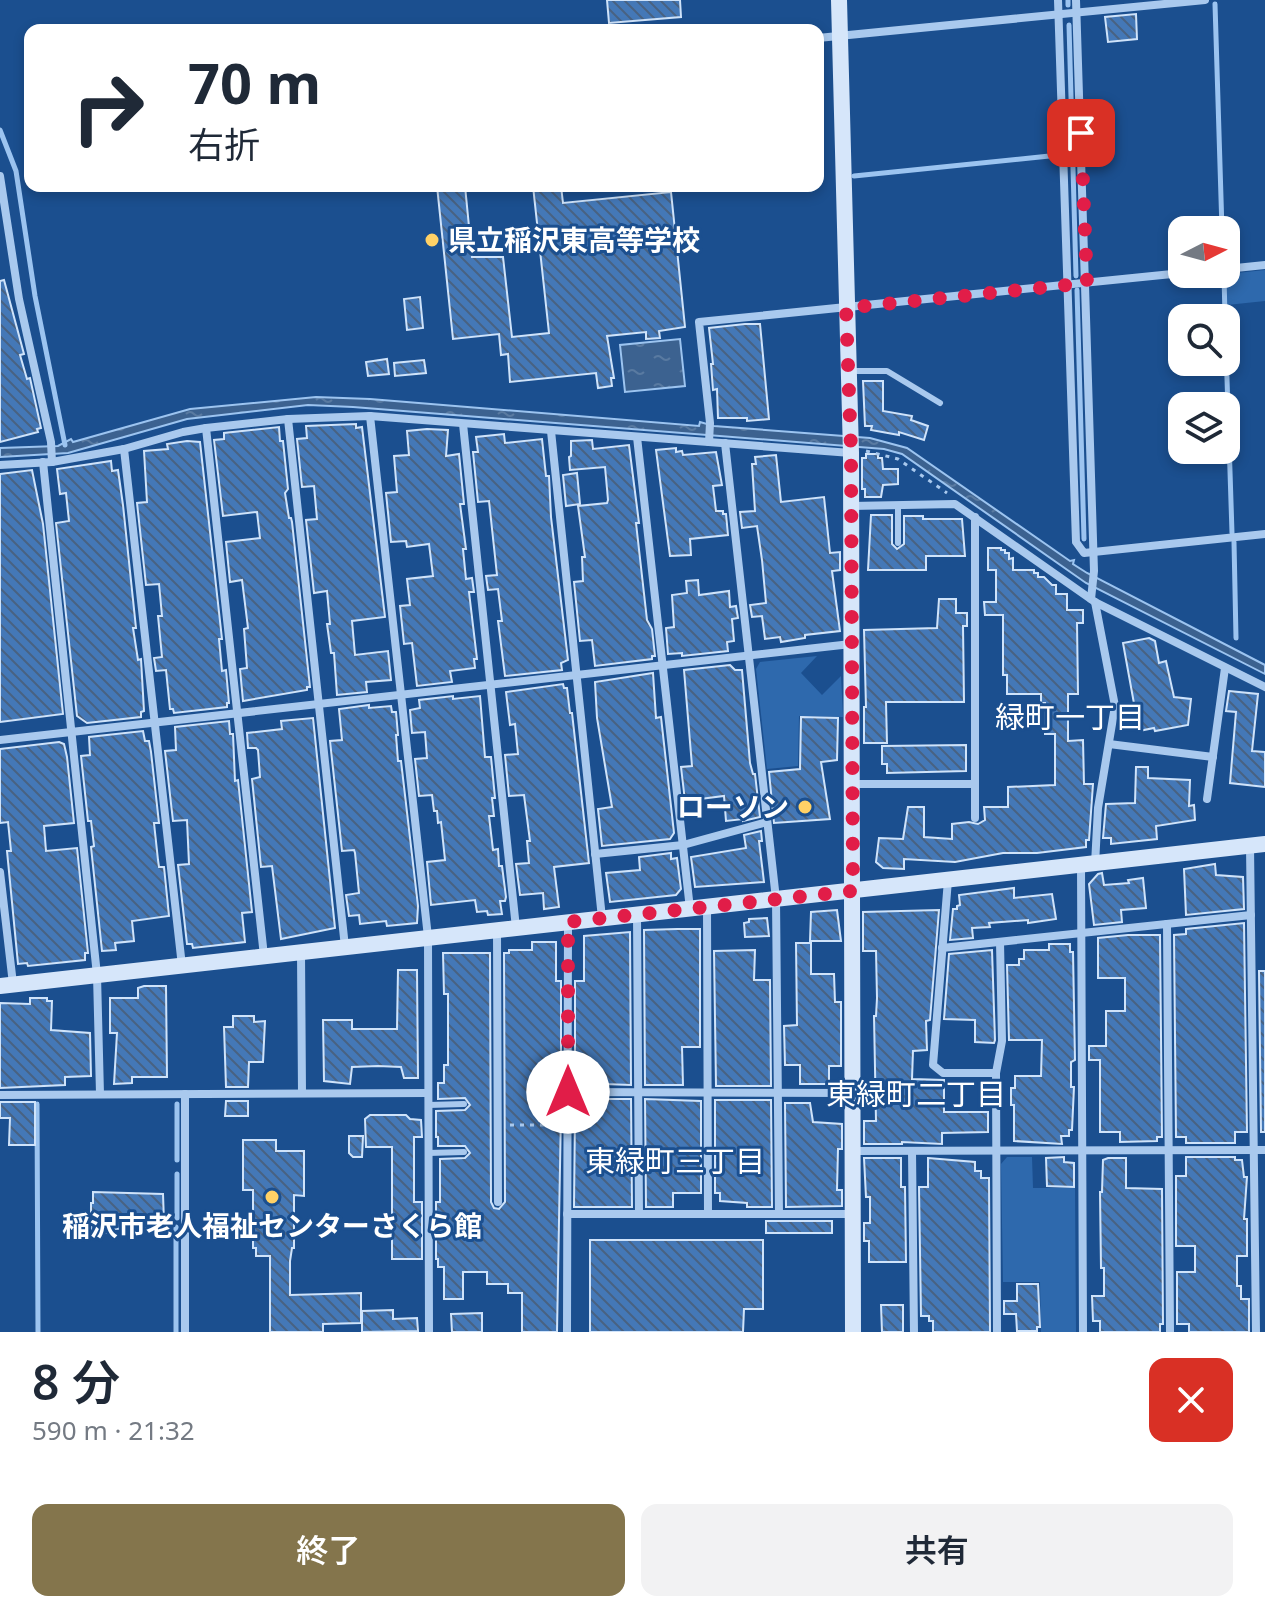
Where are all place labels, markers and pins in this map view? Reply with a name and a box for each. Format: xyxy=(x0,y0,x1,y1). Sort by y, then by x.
pin xyxy=(1047,99,1115,167)
place label: 県立稲沢東高等学校 xyxy=(448,220,700,258)
marker: 県立稲沢東高等学校 xyxy=(423,231,441,249)
place label: ローソン xyxy=(677,787,789,825)
marker: ローソン xyxy=(796,798,814,816)
marker: 稲沢市老人福祉センターさくら館 xyxy=(263,1188,281,1206)
place label: 稲沢市老人福祉センターさくら館 xyxy=(62,1206,482,1244)

